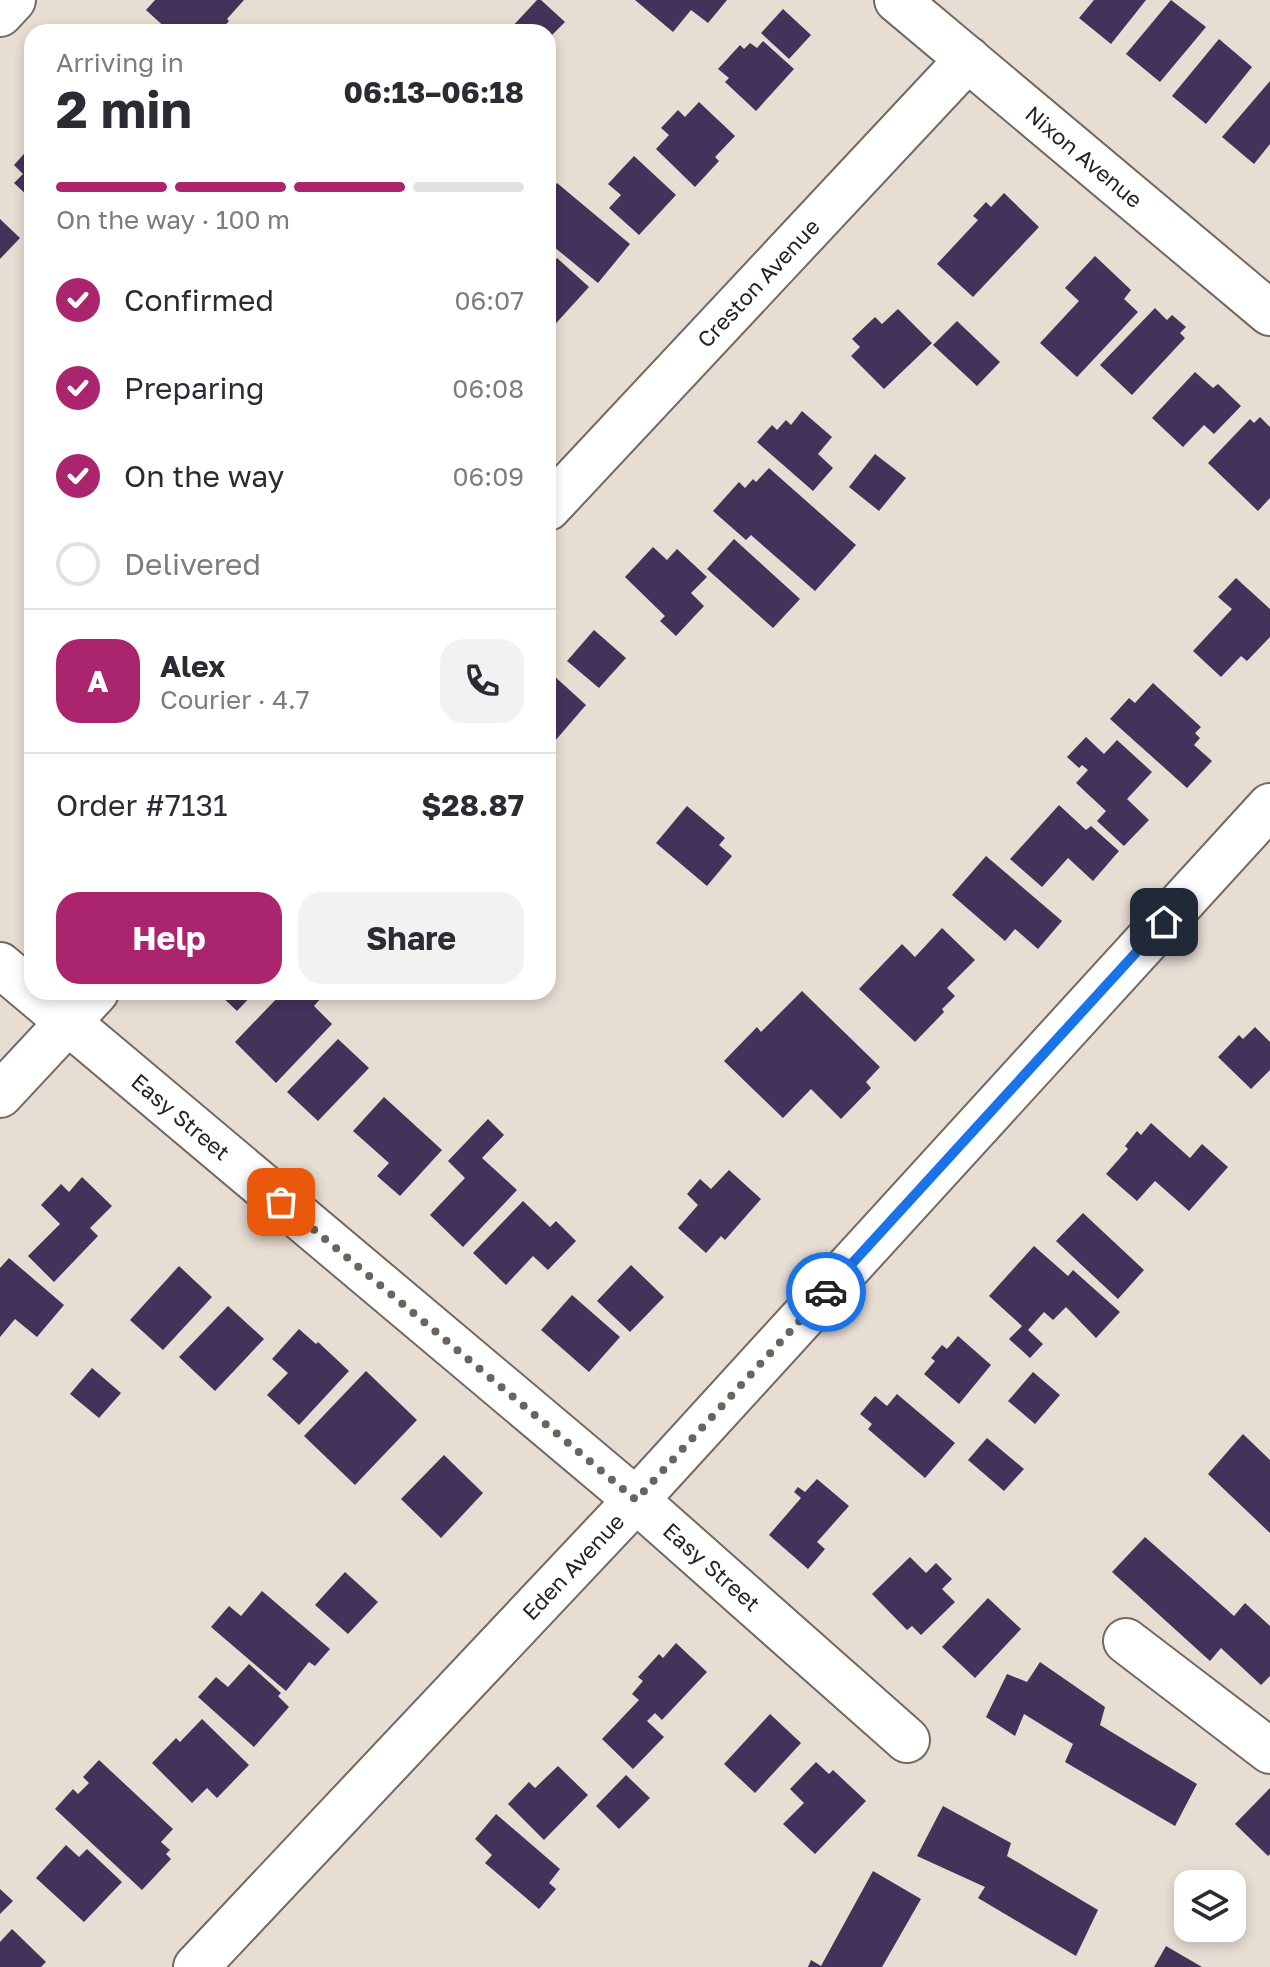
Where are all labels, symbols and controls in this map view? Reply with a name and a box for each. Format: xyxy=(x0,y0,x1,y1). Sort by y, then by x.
text: Arriving in xyxy=(56,47,184,78)
text: 06:13–06:18 xyxy=(343,74,524,110)
text: 2 min xyxy=(56,77,192,139)
street label: Nixon Avenue xyxy=(1020,100,1148,213)
text: On the way · 100 m xyxy=(56,204,290,235)
street label: Creston Avenue xyxy=(691,213,825,353)
icon: check xyxy=(56,278,100,322)
text: Confirmed xyxy=(124,282,274,318)
text: 06:07 xyxy=(454,285,524,316)
icon: check xyxy=(56,366,100,410)
text: Preparing xyxy=(124,370,265,406)
text: 06:08 xyxy=(452,373,524,404)
icon: check xyxy=(56,454,100,498)
text: On the way xyxy=(124,458,284,494)
text: 06:09 xyxy=(452,461,524,492)
text: Delivered xyxy=(124,546,261,582)
button: phone xyxy=(440,639,524,723)
text: Alex xyxy=(160,648,225,684)
text: A xyxy=(87,663,109,699)
text: Courier · 4.7 xyxy=(160,684,310,715)
text: Order #7131 xyxy=(56,787,228,823)
text: $28.87 xyxy=(421,787,524,823)
pin xyxy=(1130,888,1198,956)
button: Help xyxy=(56,892,282,984)
button: Share xyxy=(298,892,524,984)
icon: home xyxy=(1142,900,1186,944)
street label: Easy Street xyxy=(126,1067,236,1166)
pin xyxy=(247,1168,315,1236)
icon: bag xyxy=(259,1180,303,1224)
courier xyxy=(786,1252,866,1332)
icon: car xyxy=(804,1270,848,1314)
street label: Eden Avenue xyxy=(516,1508,629,1625)
street label: Easy Street xyxy=(658,1517,766,1617)
map controls xyxy=(1174,1870,1246,1942)
button: layers xyxy=(1174,1870,1246,1942)

